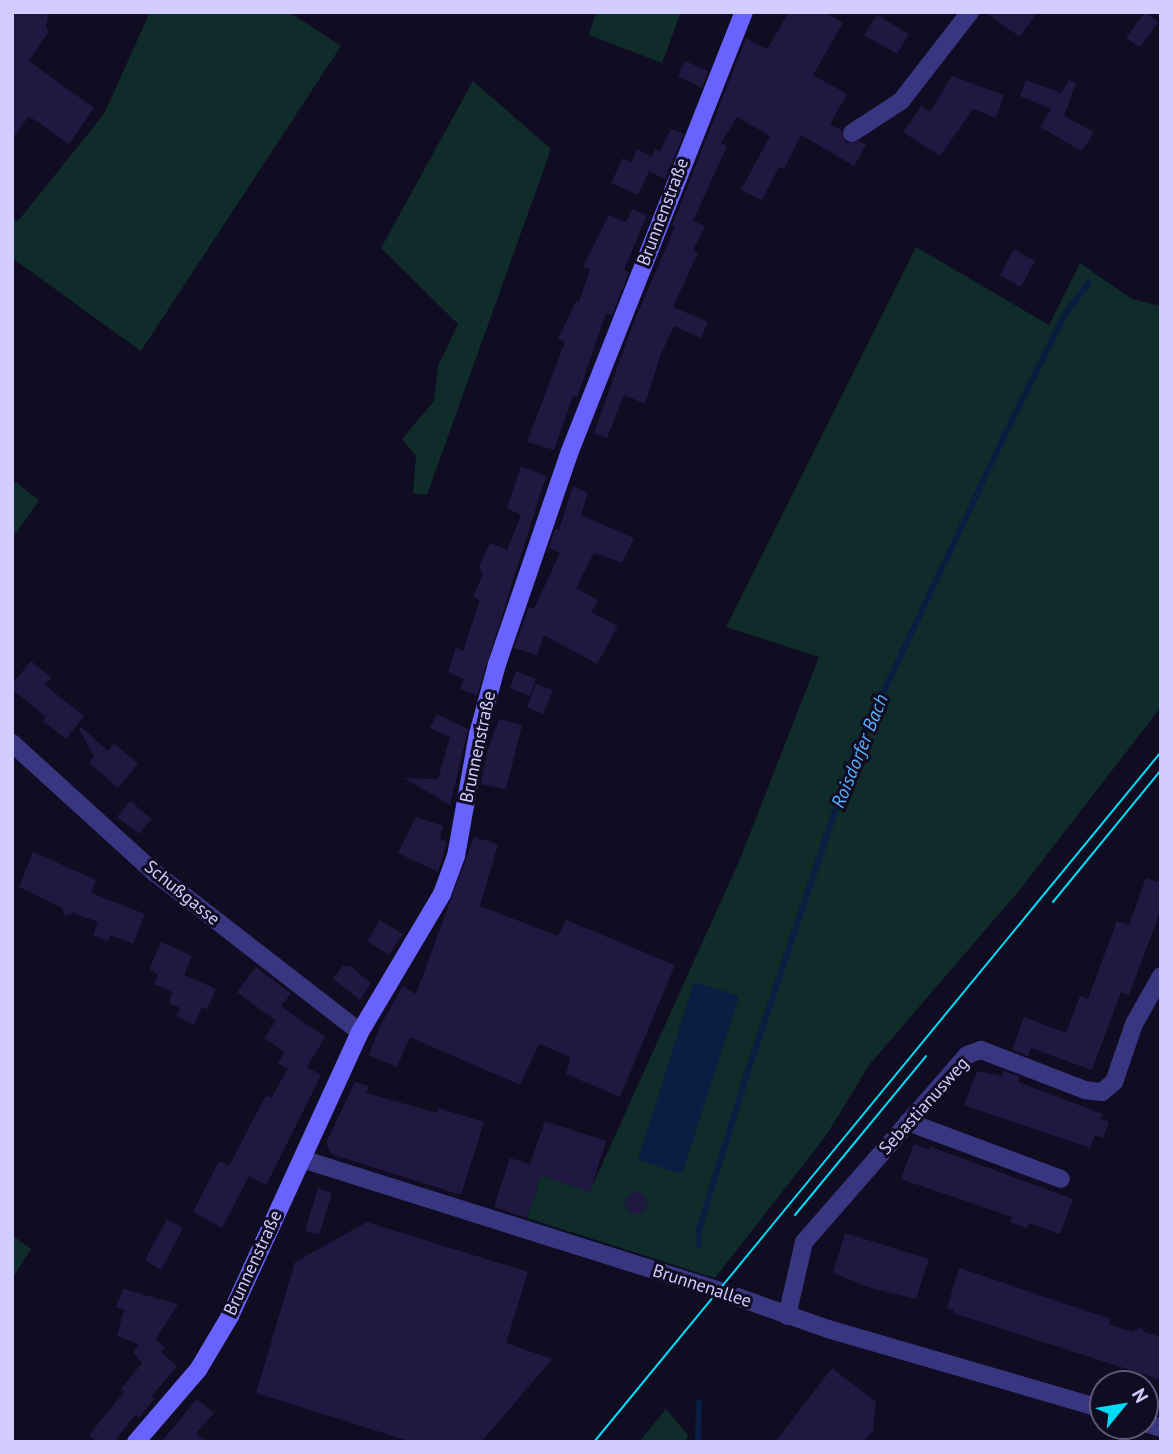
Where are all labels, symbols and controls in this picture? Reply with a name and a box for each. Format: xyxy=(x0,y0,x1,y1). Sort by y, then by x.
street label: Brunnenstraße xyxy=(633,155,693,269)
street label: Brunnenstraße xyxy=(456,689,500,805)
water label: Roisdorfer Bach xyxy=(827,691,893,811)
street label: Schußgasse xyxy=(140,856,224,930)
street label: Sebastianusweg xyxy=(875,1053,973,1159)
street label: Brunnenstraße xyxy=(219,1207,287,1319)
street label: Brunnenallee xyxy=(650,1260,754,1312)
north arrow xyxy=(1089,1370,1159,1440)
text: N xyxy=(1127,1384,1154,1407)

